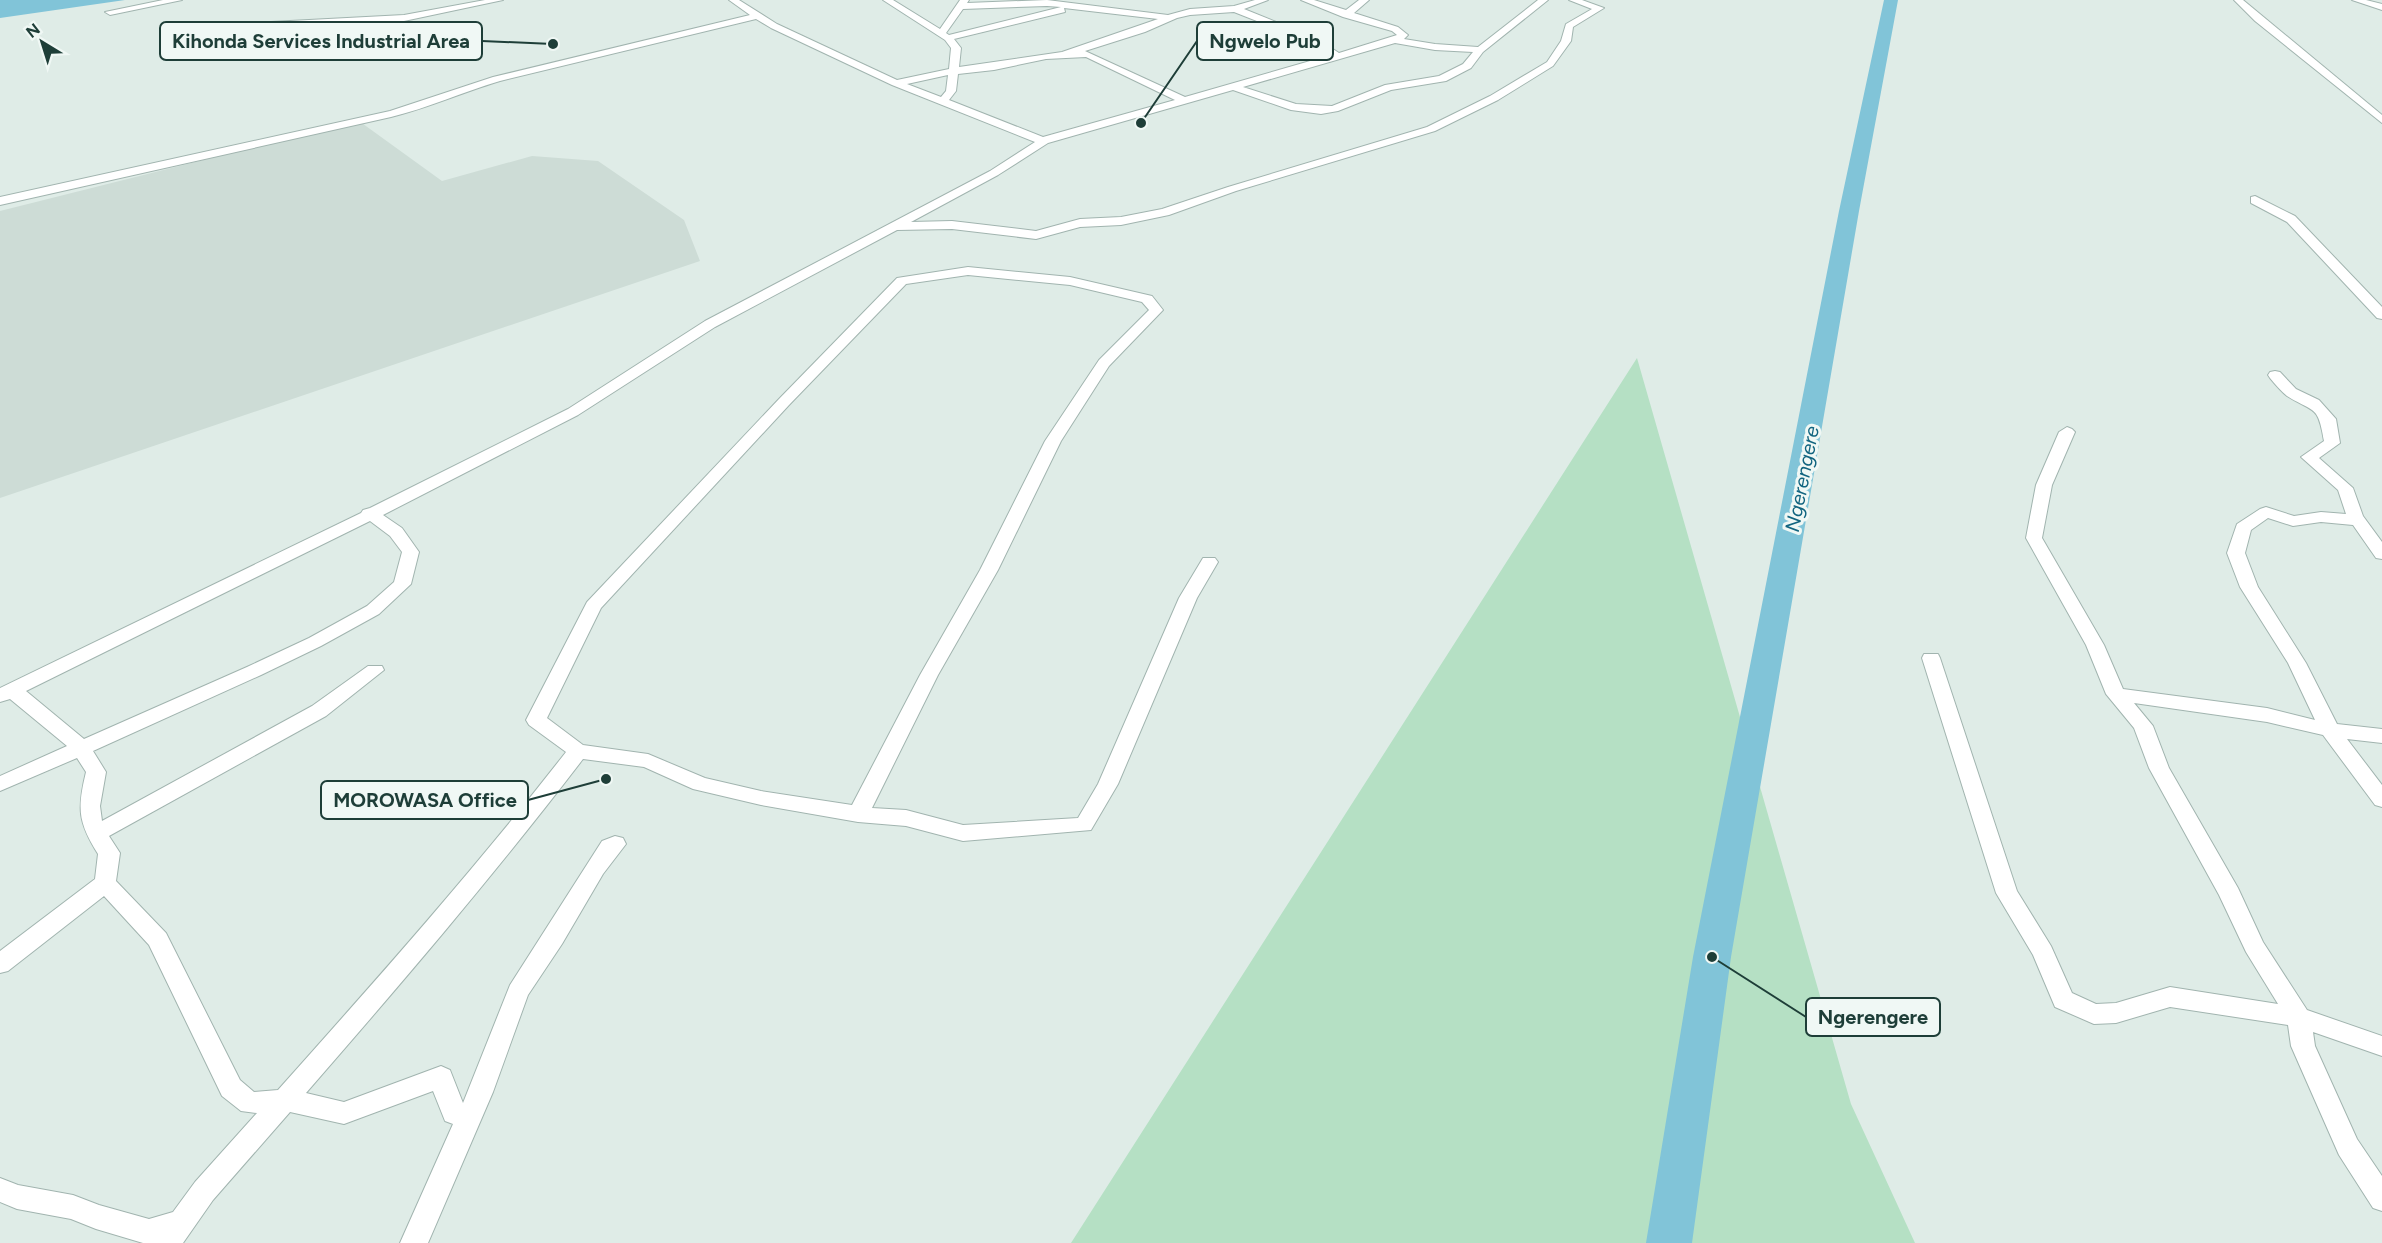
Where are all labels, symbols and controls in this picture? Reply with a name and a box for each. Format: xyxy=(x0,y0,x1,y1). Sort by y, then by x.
north arrow xyxy=(12,12,72,72)
text: N xyxy=(22,19,44,42)
callout: Kihonda Services Industrial Area xyxy=(160,22,482,60)
callout: Ngwelo Pub xyxy=(1197,22,1333,60)
text: Kihonda Services Industrial Area xyxy=(172,29,470,53)
text: Ngwelo Pub xyxy=(1209,29,1321,53)
water label: Ngerengere xyxy=(1780,424,1824,534)
callout: MOROWASA Office xyxy=(321,781,528,819)
text: MOROWASA Office xyxy=(333,788,517,812)
callout: Ngerengere xyxy=(1806,998,1940,1036)
text: Ngerengere xyxy=(1818,1005,1928,1029)

